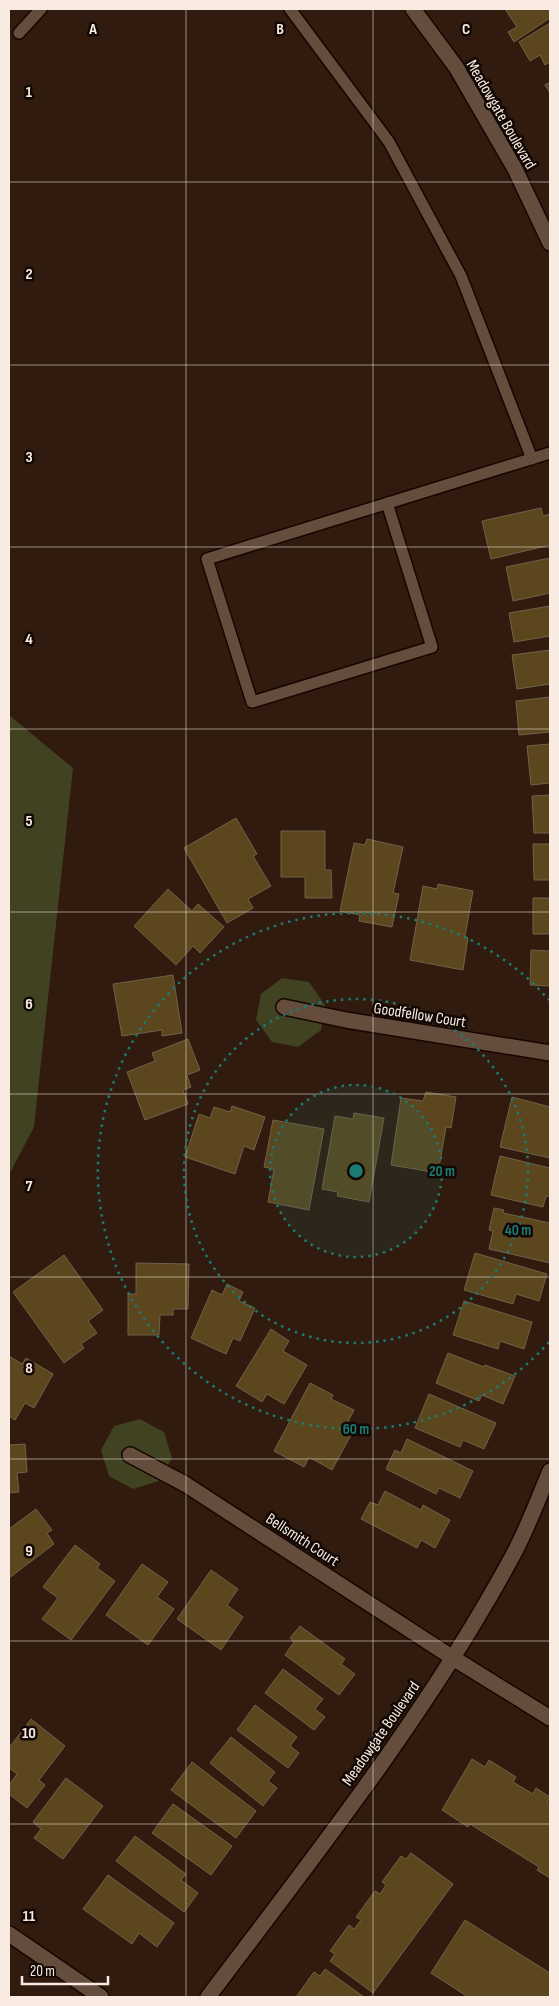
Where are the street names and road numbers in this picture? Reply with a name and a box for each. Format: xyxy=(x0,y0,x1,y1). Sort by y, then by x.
street label: Meadowgate Boulevard xyxy=(462,57,540,173)
street label: Goodfellow Court xyxy=(372,999,467,1032)
street label: Bellsmith Court xyxy=(262,1510,342,1571)
street label: Meadowgate Boulevard xyxy=(338,1678,424,1790)

